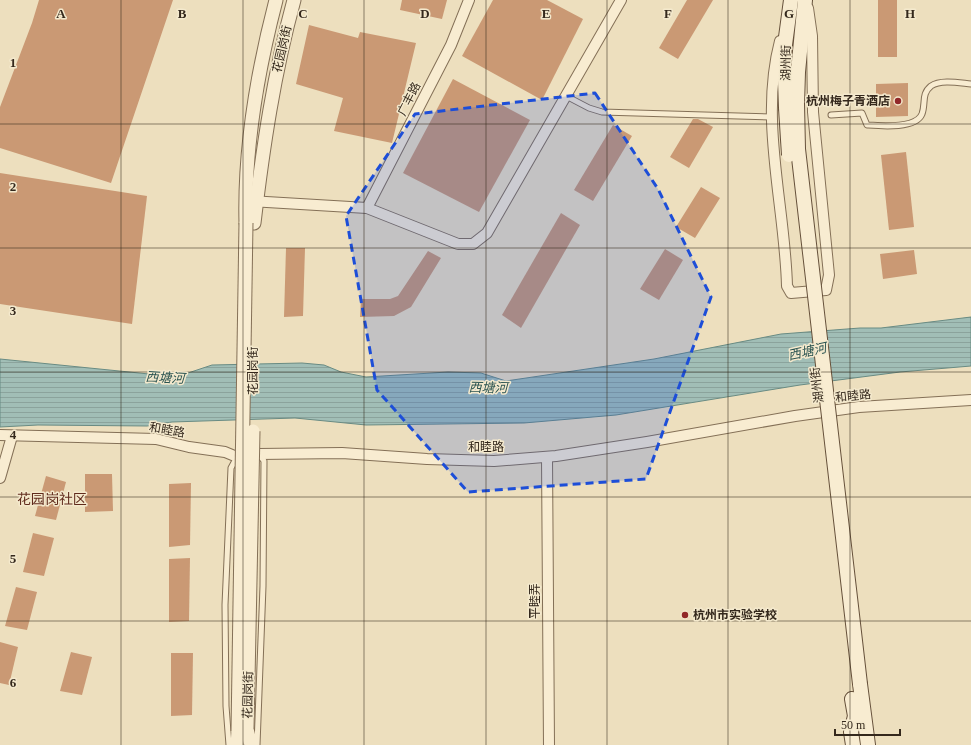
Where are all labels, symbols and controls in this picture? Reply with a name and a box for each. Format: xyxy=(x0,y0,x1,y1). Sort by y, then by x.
text: A xyxy=(56,6,66,21)
text: B xyxy=(178,6,187,21)
text: C xyxy=(298,6,308,21)
text: D xyxy=(420,6,430,21)
text: E xyxy=(542,6,550,21)
text: F xyxy=(664,6,672,21)
text: G xyxy=(784,6,794,21)
text: H xyxy=(905,6,915,21)
street label: 花园岗街 xyxy=(270,24,294,74)
street label: 湖州街 xyxy=(779,45,793,81)
text: 1 xyxy=(10,55,16,70)
street label: 广丰路 xyxy=(395,80,423,118)
place label: 杭州梅子青酒店 xyxy=(806,94,890,108)
marker: 杭州梅子青酒店 xyxy=(893,96,903,106)
text: 2 xyxy=(10,179,16,194)
text: 3 xyxy=(10,303,17,318)
water label: 西塘河 xyxy=(786,339,831,363)
street label: 花园岗街 xyxy=(246,347,260,395)
street label: 湖州街 xyxy=(808,366,826,404)
water label: 西塘河 xyxy=(145,369,188,386)
water label: 西塘河 xyxy=(468,380,511,395)
street label: 和睦路 xyxy=(834,387,872,405)
street label: 和睦路 xyxy=(148,420,186,440)
text: 4 xyxy=(10,427,17,442)
street label: 和睦路 xyxy=(468,440,504,454)
district label: 花园岗社区 xyxy=(17,492,87,507)
text: 5 xyxy=(10,551,17,566)
street label: 平睦弄 xyxy=(528,583,542,619)
place label: 杭州市实验学校 xyxy=(693,608,777,622)
marker: 杭州市实验学校 xyxy=(680,610,690,620)
street label: 花园岗街 xyxy=(241,671,255,719)
text: 6 xyxy=(10,675,17,690)
scale bar xyxy=(835,711,900,737)
text: 50 m xyxy=(841,718,866,732)

